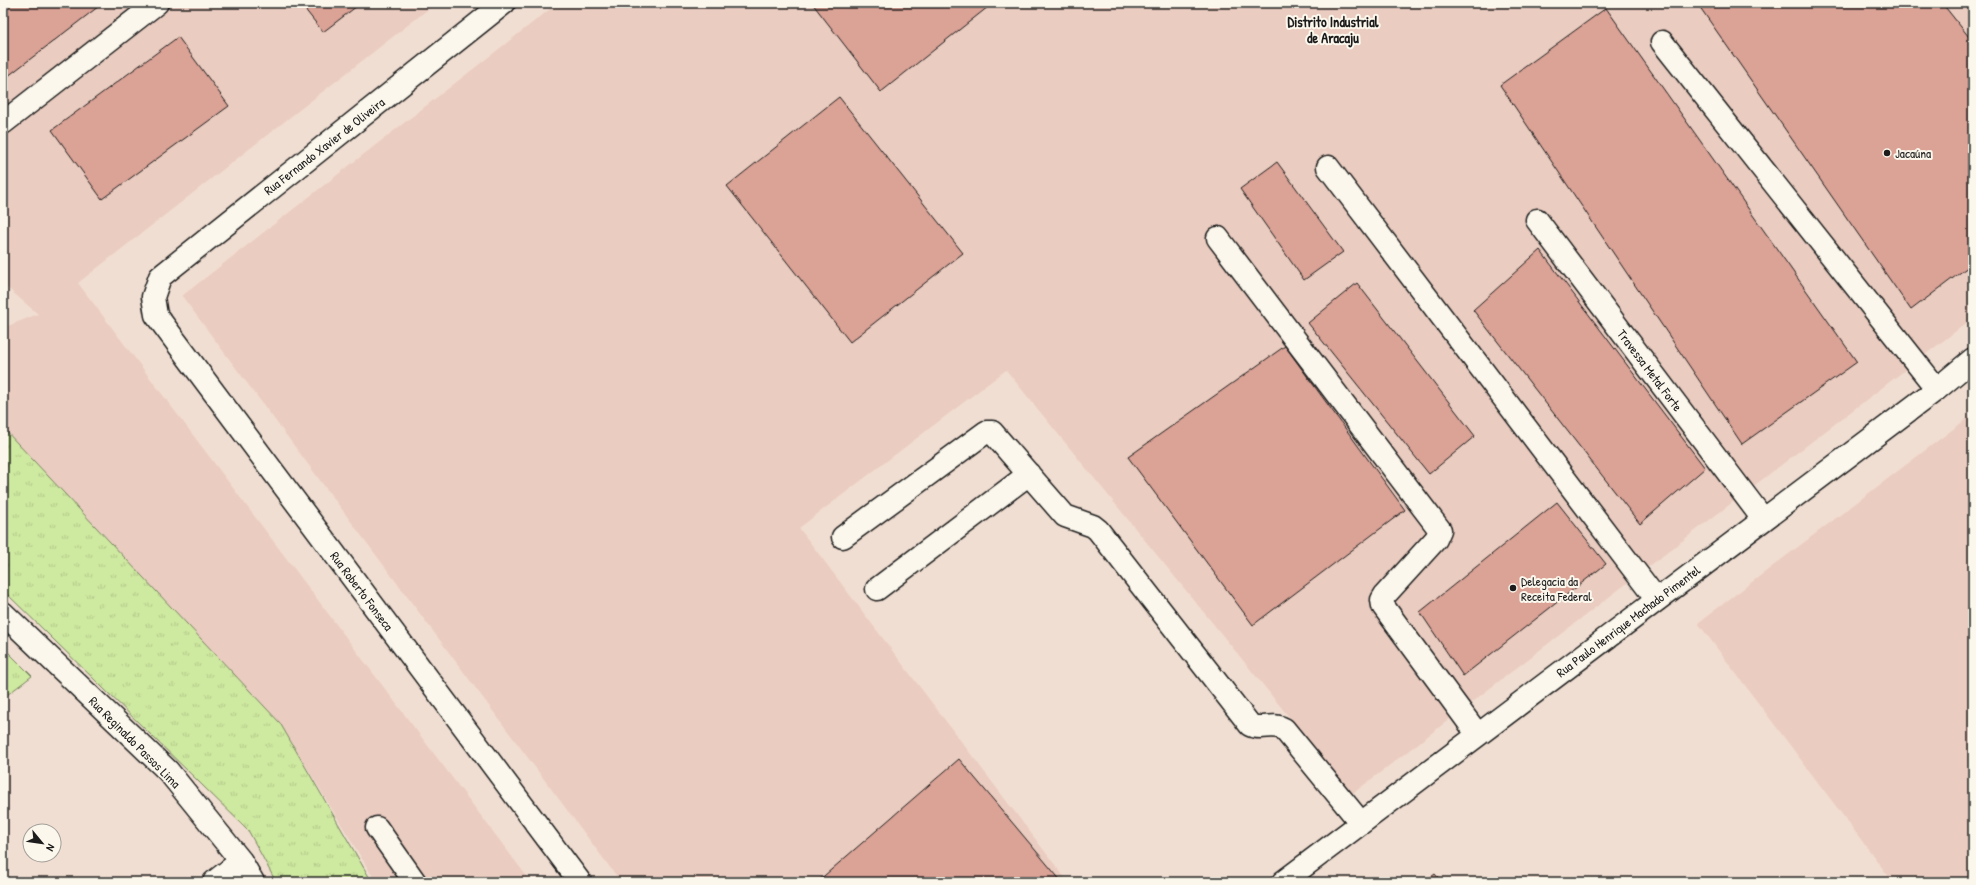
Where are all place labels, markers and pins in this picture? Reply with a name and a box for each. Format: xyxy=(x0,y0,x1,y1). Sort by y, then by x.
place label: Jacaúna xyxy=(1895,144,1931,162)
marker: Jacaúna xyxy=(1882,148,1892,158)
place label: Delegacia da Receita Federal xyxy=(1521,572,1592,605)
marker: Delegacia da Receita Federal xyxy=(1508,583,1518,593)

